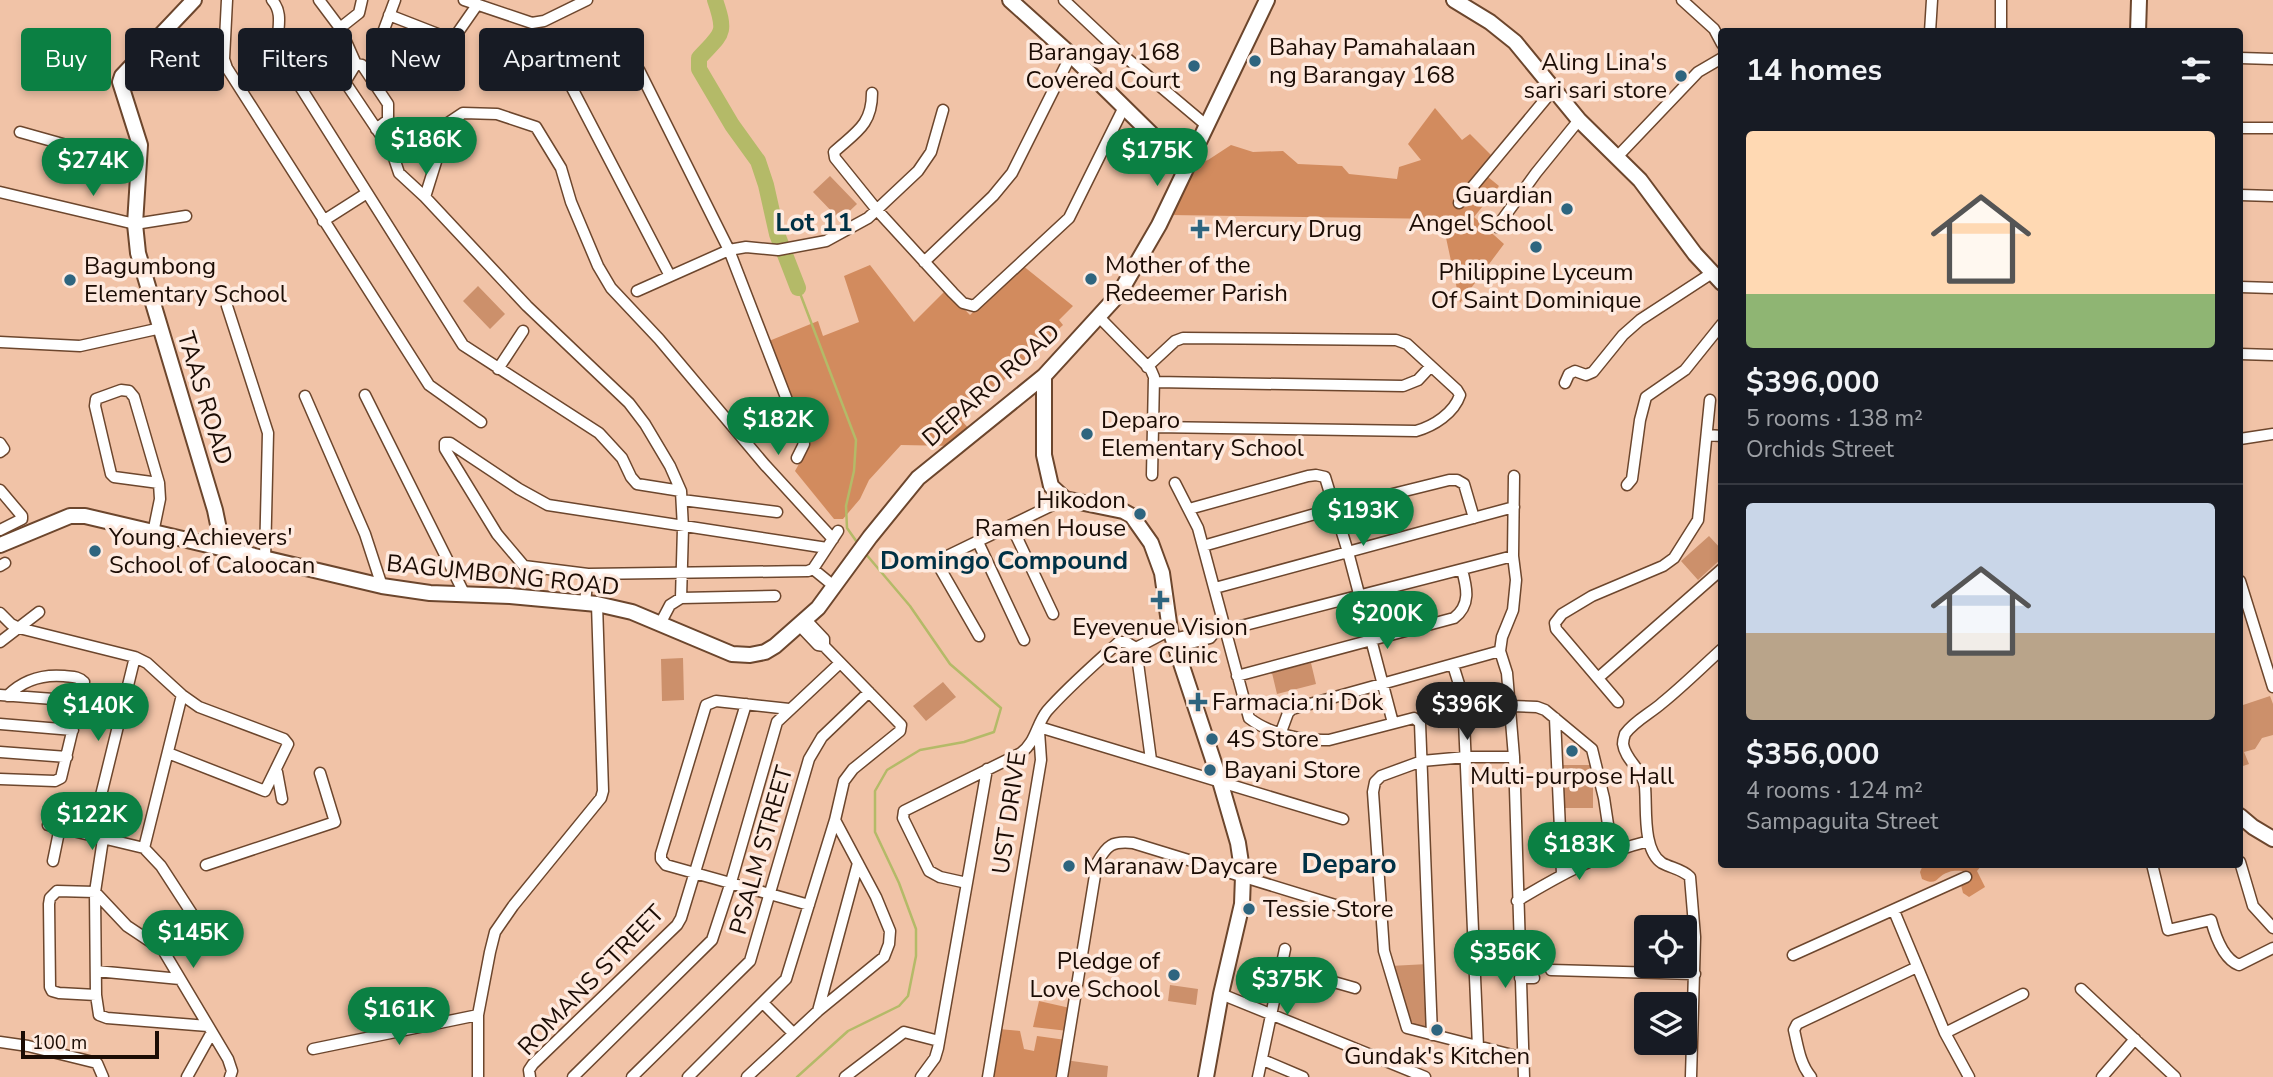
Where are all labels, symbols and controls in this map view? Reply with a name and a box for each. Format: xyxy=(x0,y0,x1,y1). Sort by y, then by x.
chip: Buy xyxy=(21,28,111,91)
chip: Rent xyxy=(125,28,224,91)
chip: Filters xyxy=(238,28,352,91)
chip: New xyxy=(366,28,465,91)
chip: Apartment xyxy=(479,28,644,91)
place label: Bahay Pamahalaan ng Barangay 168 xyxy=(1269,31,1476,91)
place label: Barangay 168 Covered Court xyxy=(1025,36,1181,96)
place label: Aling Lina's sari sari store xyxy=(1524,46,1667,106)
text: 14 homes xyxy=(1746,50,1882,91)
icon: filters xyxy=(2177,51,2215,89)
marker: Bahay Pamahalaan ng Barangay 168 xyxy=(1247,53,1263,69)
marker: Barangay 168 Covered Court xyxy=(1186,58,1202,74)
marker: Aling Lina's sari sari store xyxy=(1673,68,1689,84)
pin: $186K xyxy=(377,118,475,177)
text: $186K xyxy=(391,124,461,155)
pin: $175K xyxy=(1108,128,1206,188)
text: $175K xyxy=(1122,135,1192,166)
pin: $274K xyxy=(44,138,142,198)
text: $274K xyxy=(58,145,128,176)
icon: home xyxy=(1918,176,2044,302)
place label: Guardian Angel School xyxy=(1408,179,1553,239)
marker: Guardian Angel School xyxy=(1559,201,1575,217)
district label: Lot 11 xyxy=(775,205,853,240)
place label: Mercury Drug xyxy=(1214,213,1362,245)
marker: Mercury Drug xyxy=(1192,221,1208,237)
marker: Philippine Lyceum Of Saint Dominique xyxy=(1528,239,1544,255)
place label: Mother of the Redeemer Parish xyxy=(1105,249,1288,309)
place label: Bagumbong Elementary School xyxy=(84,250,287,310)
place label: Philippine Lyceum Of Saint Dominique xyxy=(1431,256,1641,316)
marker: Mother of the Redeemer Parish xyxy=(1083,271,1099,287)
marker: Bagumbong Elementary School xyxy=(62,272,78,288)
street label: DEPARO ROAD xyxy=(915,316,1067,454)
street label: TAAS ROAD xyxy=(170,327,240,469)
text: $396,000 xyxy=(1746,362,1879,403)
pin: $182K xyxy=(729,398,827,457)
text: 5 rooms · 138 m² xyxy=(1746,403,1923,434)
text: $182K xyxy=(743,404,813,435)
place label: Deparo Elementary School xyxy=(1101,404,1304,464)
marker: Deparo Elementary School xyxy=(1079,426,1095,442)
text: Orchids Street xyxy=(1746,434,1894,465)
place label: Hikodon Ramen House xyxy=(975,484,1126,544)
pin: $193K xyxy=(1314,489,1412,548)
text: $193K xyxy=(1328,495,1398,526)
marker: Hikodon Ramen House xyxy=(1132,506,1148,522)
place label: Young Achievers' School of Caloocan xyxy=(108,521,315,581)
marker: Young Achievers' School of Caloocan xyxy=(87,543,103,559)
district label: Domingo Compound xyxy=(880,543,1128,578)
street label: BAGUMBONG ROAD xyxy=(385,547,621,603)
icon: home xyxy=(1918,548,2044,674)
marker: Eyevenue Vision Care Clinic xyxy=(1150,590,1170,610)
pin: $200K xyxy=(1338,592,1436,651)
text: $200K xyxy=(1352,598,1422,629)
place label: Eyevenue Vision Care Clinic xyxy=(1072,611,1248,671)
pin: $396K xyxy=(1418,682,1516,742)
pin: $140K xyxy=(49,684,147,743)
place label: Farmacia ni Dok xyxy=(1212,686,1384,718)
text: $396K xyxy=(1432,689,1502,720)
text: $140K xyxy=(63,690,133,721)
marker: Farmacia ni Dok xyxy=(1190,694,1206,710)
place label: 4S Store xyxy=(1226,723,1319,755)
marker: 4S Store xyxy=(1204,731,1220,747)
text: $356,000 xyxy=(1746,734,1879,775)
marker: Multi-purpose Hall xyxy=(1564,743,1580,759)
street label: UST DRIVE xyxy=(985,750,1033,876)
place label: Bayani Store xyxy=(1224,754,1361,786)
place label: Multi-purpose Hall xyxy=(1470,760,1674,792)
street label: PSALM STREET xyxy=(722,761,801,938)
marker: Bayani Store xyxy=(1202,762,1218,778)
text: 4 rooms · 124 m² xyxy=(1746,775,1923,806)
pin: $122K xyxy=(43,792,141,852)
text: $122K xyxy=(57,799,127,830)
text: Sampaguita Street xyxy=(1746,806,1938,837)
pin: $183K xyxy=(1530,822,1628,882)
text: $183K xyxy=(1544,829,1614,860)
district label: Deparo xyxy=(1301,845,1397,883)
place label: Maranaw Daycare xyxy=(1083,850,1278,882)
marker: Maranaw Daycare xyxy=(1061,858,1077,874)
place label: Tessie Store xyxy=(1263,893,1394,925)
street label: ROMANS STREET xyxy=(511,897,672,1062)
marker: Tessie Store xyxy=(1241,901,1257,917)
pin: $145K xyxy=(144,911,242,970)
map controls xyxy=(1634,915,1697,1055)
button: locate xyxy=(1634,915,1697,978)
text: $145K xyxy=(158,917,228,948)
pin: $356K xyxy=(1456,930,1554,990)
text: $356K xyxy=(1470,937,1540,968)
place label: Pledge of Love School xyxy=(1030,945,1161,1005)
pin: $375K xyxy=(1238,958,1336,1017)
text: $375K xyxy=(1252,964,1322,995)
marker: Pledge of Love School xyxy=(1166,967,1182,983)
pin: $161K xyxy=(350,988,448,1047)
button: layers xyxy=(1634,992,1697,1055)
text: $161K xyxy=(364,994,434,1025)
marker: Gundak's Kitchen xyxy=(1429,1022,1445,1038)
scale bar xyxy=(21,1028,159,1060)
text: 100 m xyxy=(32,1030,87,1056)
place label: Gundak's Kitchen xyxy=(1344,1040,1530,1072)

